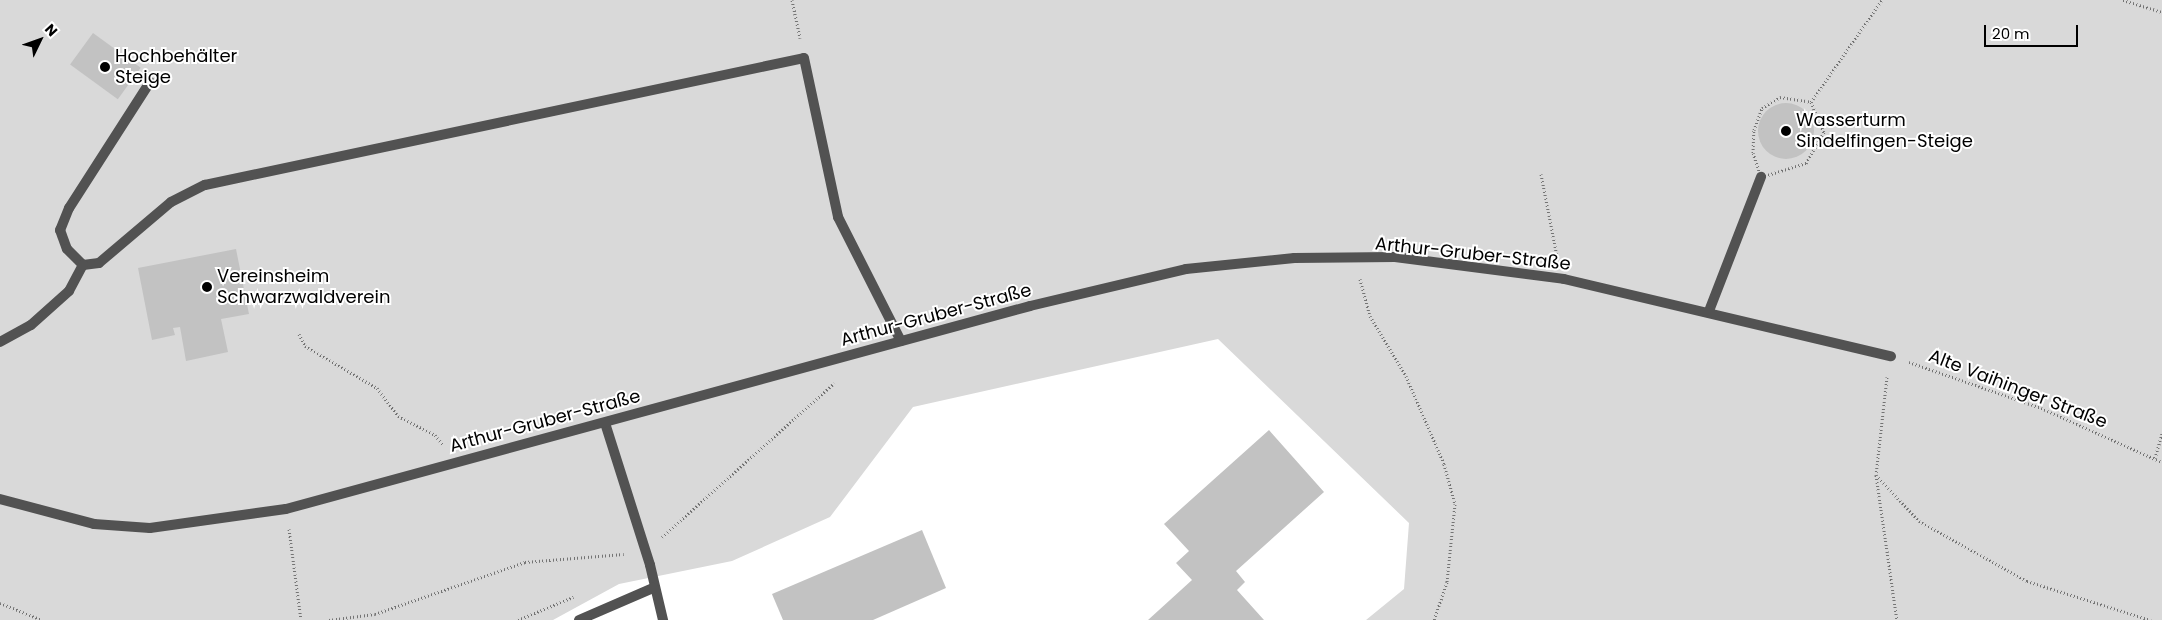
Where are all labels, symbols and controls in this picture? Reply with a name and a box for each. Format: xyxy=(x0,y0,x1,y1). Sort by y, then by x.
north arrow xyxy=(15,15,65,65)
scale bar xyxy=(1987,15,2081,47)
text: N xyxy=(40,19,62,41)
text: 20 m xyxy=(1992,23,2030,44)
place label: Hochbehälter Steige xyxy=(115,46,237,88)
marker: Hochbehälter Steige xyxy=(99,61,111,73)
place label: Wasserturm Sindelfingen-Steige xyxy=(1796,110,1973,152)
marker: Wasserturm Sindelfingen-Steige xyxy=(1780,125,1792,137)
street label: Arthur-Gruber-Straße xyxy=(1374,233,1572,275)
place label: Vereinsheim Schwarzwaldverein xyxy=(217,266,390,308)
street label: Arthur-Gruber-Straße xyxy=(838,279,1034,351)
marker: Vereinsheim Schwarzwaldverein xyxy=(201,281,213,293)
street label: Alte Vaihinger Straße xyxy=(1926,345,2110,433)
street label: Arthur-Gruber-Straße xyxy=(447,385,643,457)

